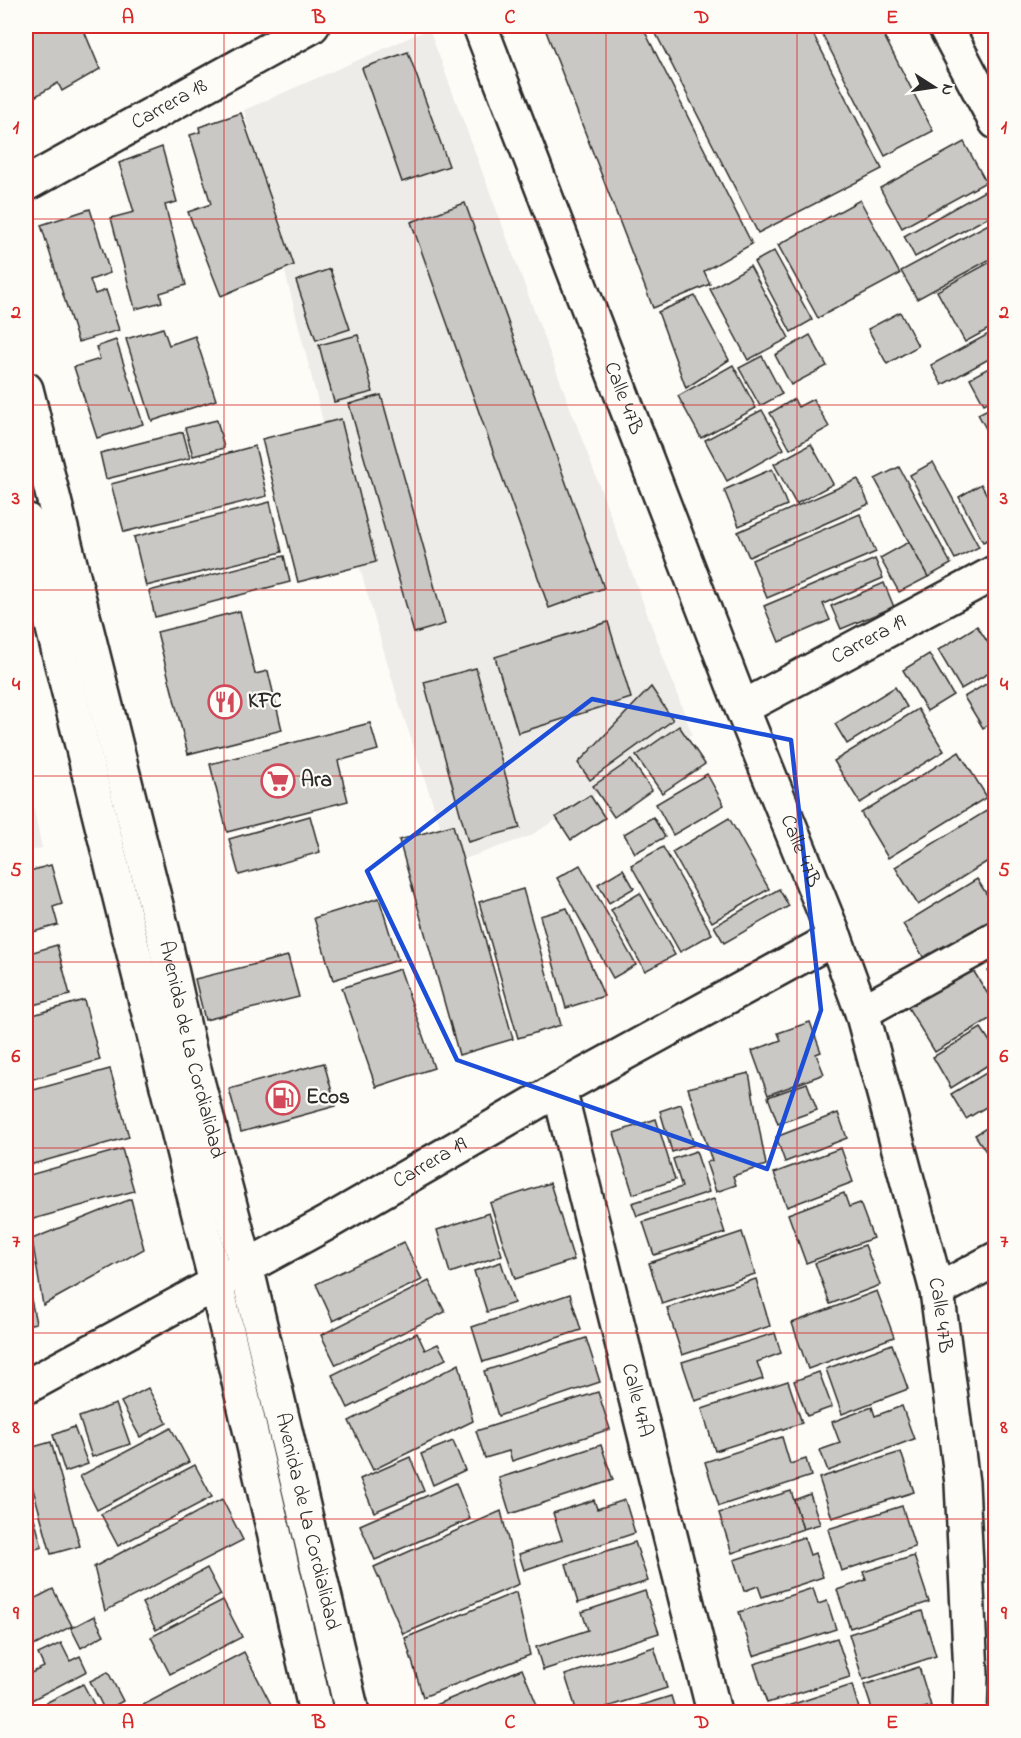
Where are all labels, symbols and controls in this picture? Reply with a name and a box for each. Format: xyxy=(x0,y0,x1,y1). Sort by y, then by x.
text: A xyxy=(122,4,134,33)
text: B xyxy=(311,4,326,33)
text: C xyxy=(505,4,516,33)
text: D xyxy=(694,4,709,33)
text: E xyxy=(886,4,898,33)
north arrow xyxy=(904,57,964,117)
street label: Carrera 18 xyxy=(126,71,213,138)
text: N xyxy=(934,82,960,98)
text: 1 xyxy=(13,114,20,143)
text: 1 xyxy=(1001,114,1008,143)
text: 2 xyxy=(10,299,21,328)
text: 2 xyxy=(998,299,1009,328)
street label: Calle 47B xyxy=(595,358,651,439)
text: 3 xyxy=(11,485,20,514)
text: 3 xyxy=(999,485,1008,514)
street label: Carrera 19 xyxy=(826,607,913,672)
text: 4 xyxy=(12,671,21,700)
text: 4 xyxy=(1000,671,1009,700)
restaurant icon: KFC xyxy=(207,684,243,720)
place label: KFC xyxy=(248,687,282,717)
supermarket icon: Ara xyxy=(260,763,296,799)
place label: Ara xyxy=(301,766,332,796)
street label: Calle 47B xyxy=(772,810,828,892)
text: 5 xyxy=(10,857,22,886)
text: 5 xyxy=(998,857,1010,886)
street label: Avenida de La Cordialidad xyxy=(150,938,232,1162)
text: 6 xyxy=(12,1043,21,1072)
text: 6 xyxy=(1000,1043,1009,1072)
fuel station icon: Ecos xyxy=(265,1080,301,1116)
place label: Ecos xyxy=(306,1083,350,1113)
street label: Carrera 19 xyxy=(387,1130,474,1197)
text: 7 xyxy=(12,1228,21,1257)
text: 7 xyxy=(1000,1228,1009,1257)
street label: Calle 47B xyxy=(919,1274,960,1355)
street label: Calle 47A xyxy=(613,1361,660,1440)
street label: Avenida de La Cordialidad xyxy=(266,1410,347,1634)
text: 8 xyxy=(11,1414,20,1443)
text: 8 xyxy=(999,1414,1008,1443)
text: 9 xyxy=(12,1600,20,1629)
text: 9 xyxy=(1000,1600,1008,1629)
text: A xyxy=(122,1709,134,1738)
text: B xyxy=(311,1709,326,1738)
text: C xyxy=(505,1709,516,1738)
text: D xyxy=(694,1709,709,1738)
text: E xyxy=(886,1709,898,1738)

